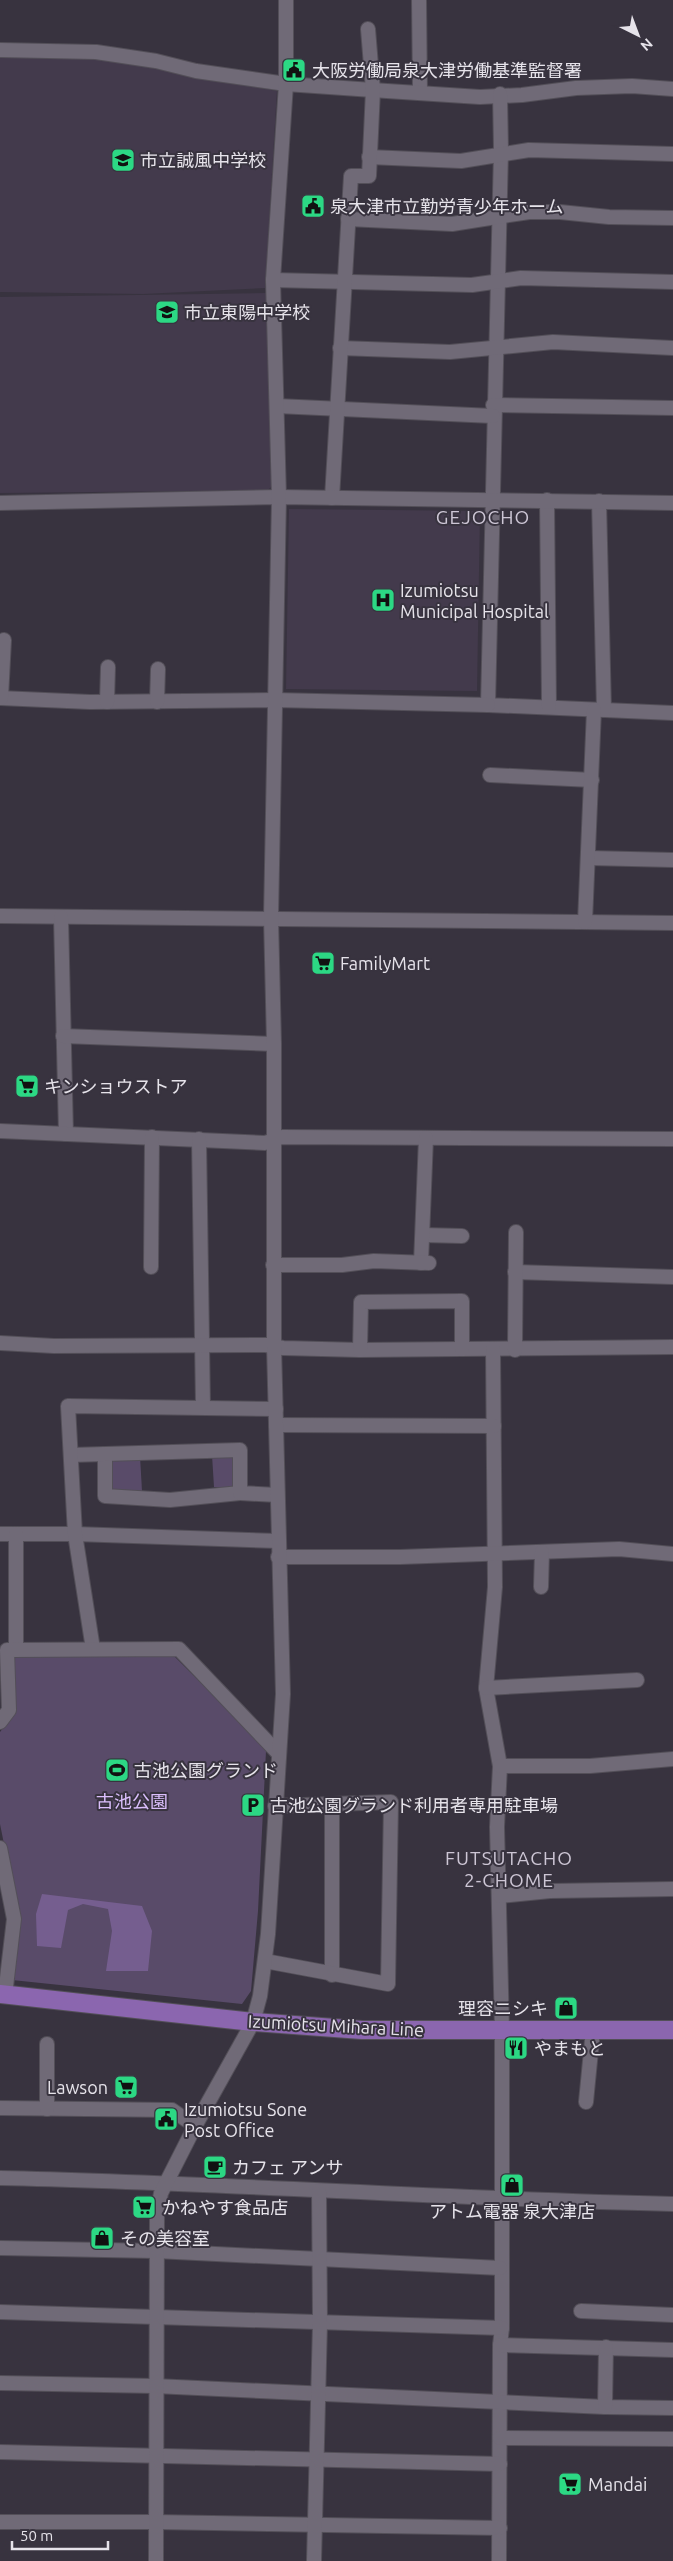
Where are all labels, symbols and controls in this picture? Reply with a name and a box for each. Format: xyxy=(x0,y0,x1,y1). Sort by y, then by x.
north arrow xyxy=(613,10,663,60)
text: N xyxy=(637,35,656,54)
public building icon: 大阪労働局泉大津労働基準監督署 xyxy=(281,57,307,83)
place label: 大阪労働局泉大津労働基準監督署 xyxy=(312,60,582,80)
school or university icon: 市立誠風中学校 xyxy=(110,147,136,173)
place label: 市立誠風中学校 xyxy=(140,150,266,170)
public building icon: 泉大津市立勤労青少年ホーム xyxy=(300,193,326,219)
place label: 泉大津市立勤労青少年ホーム xyxy=(330,196,563,216)
school or university icon: 市立東陽中学校 xyxy=(154,299,180,325)
place label: 市立東陽中学校 xyxy=(184,302,310,322)
district label: GEJOCHO xyxy=(436,506,530,528)
place label: Izumiotsu Municipal Hospital xyxy=(400,580,549,621)
hospital icon: Izumiotsu Municipal Hospital xyxy=(370,587,396,613)
supermarket icon: FamilyMart xyxy=(310,950,336,976)
place label: FamilyMart xyxy=(340,953,430,973)
supermarket icon: キンショウストア xyxy=(14,1073,40,1099)
place label: キンショウストア xyxy=(44,1076,187,1096)
sports icon: 古池公園グランド xyxy=(104,1757,130,1783)
place label: 古池公園グランド xyxy=(134,1760,278,1780)
park label: 古池公園 xyxy=(96,1791,168,1811)
parking icon: 古池公園グランド利用者専用駐車場 xyxy=(240,1792,266,1818)
place label: 古池公園グランド利用者専用駐車場 xyxy=(270,1795,558,1815)
district label: FUTSUTACHO 2-CHOME xyxy=(445,1847,573,1891)
shop icon: 理容ニシキ xyxy=(553,1995,579,2021)
place label: 理容ニシキ xyxy=(458,1998,548,2018)
street label: Izumiotsu Mihara Line xyxy=(247,2010,425,2040)
restaurant icon: やまもと xyxy=(503,2035,529,2061)
place label: やまもと xyxy=(534,2038,606,2058)
supermarket icon: Lawson xyxy=(113,2074,139,2100)
place label: Lawson xyxy=(47,2077,108,2097)
place label: Izumiotsu Sone Post Office xyxy=(184,2099,307,2140)
public building icon: Izumiotsu Sone Post Office xyxy=(153,2106,179,2132)
cafe icon: カフェ アンサ xyxy=(202,2154,228,2180)
place label: カフェ アンサ xyxy=(232,2157,343,2177)
shop icon: アトム電器 泉大津店 xyxy=(499,2172,525,2198)
supermarket icon: かねやす食品店 xyxy=(131,2194,157,2220)
place label: かねやす食品店 xyxy=(162,2197,288,2217)
place label: アトム電器 泉大津店 xyxy=(429,2201,595,2221)
shop icon: その美容室 xyxy=(89,2225,115,2251)
place label: その美容室 xyxy=(120,2228,210,2248)
supermarket icon: Mandai xyxy=(557,2471,583,2497)
place label: Mandai xyxy=(588,2474,647,2494)
scale bar xyxy=(12,2518,109,2550)
text: 50 m xyxy=(20,2527,53,2544)

